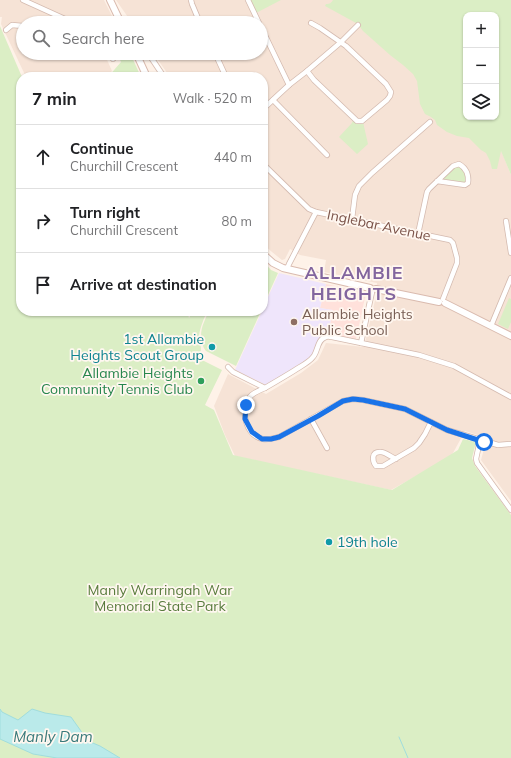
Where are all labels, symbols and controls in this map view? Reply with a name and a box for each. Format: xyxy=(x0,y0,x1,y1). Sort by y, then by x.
map controls xyxy=(463,12,499,120)
button: + xyxy=(463,12,499,48)
search box xyxy=(16,16,268,60)
icon: search xyxy=(30,27,52,49)
text: Search here xyxy=(62,29,144,48)
button: − xyxy=(463,48,499,84)
button: layers xyxy=(463,84,499,120)
text: 7 min xyxy=(32,88,77,109)
text: Walk · 520 m xyxy=(173,90,252,106)
text: Continue xyxy=(70,139,133,158)
icon: ahead xyxy=(32,146,54,168)
text: 440 m xyxy=(214,149,252,165)
text: Churchill Crescent xyxy=(70,158,178,174)
text: Turn right xyxy=(70,203,140,222)
street label: Inglebar Avenue xyxy=(326,205,432,245)
icon: right xyxy=(32,210,54,232)
text: 80 m xyxy=(222,213,252,229)
text: Churchill Crescent xyxy=(70,222,178,238)
district label: ALLAMBIE HEIGHTS xyxy=(305,261,403,305)
icon: arrive xyxy=(32,274,54,296)
text: Arrive at destination xyxy=(70,275,217,294)
place label: Allambie Heights Public School xyxy=(302,305,413,339)
marker: Allambie Heights Public School xyxy=(289,317,299,327)
place label: 1st Allambie Heights Scout Group xyxy=(70,330,204,364)
marker: 1st Allambie Heights Scout Group xyxy=(207,342,217,352)
place label: Allambie Heights Community Tennis Club xyxy=(41,364,193,398)
marker: Allambie Heights Community Tennis Club xyxy=(196,376,206,386)
route end xyxy=(237,396,255,414)
route start xyxy=(475,433,493,451)
place label: 19th hole xyxy=(337,533,398,551)
marker: 19th hole xyxy=(324,537,334,547)
park label: Manly Warringah War Memorial State Park xyxy=(88,581,233,615)
water label: Manly Dam xyxy=(13,727,93,746)

